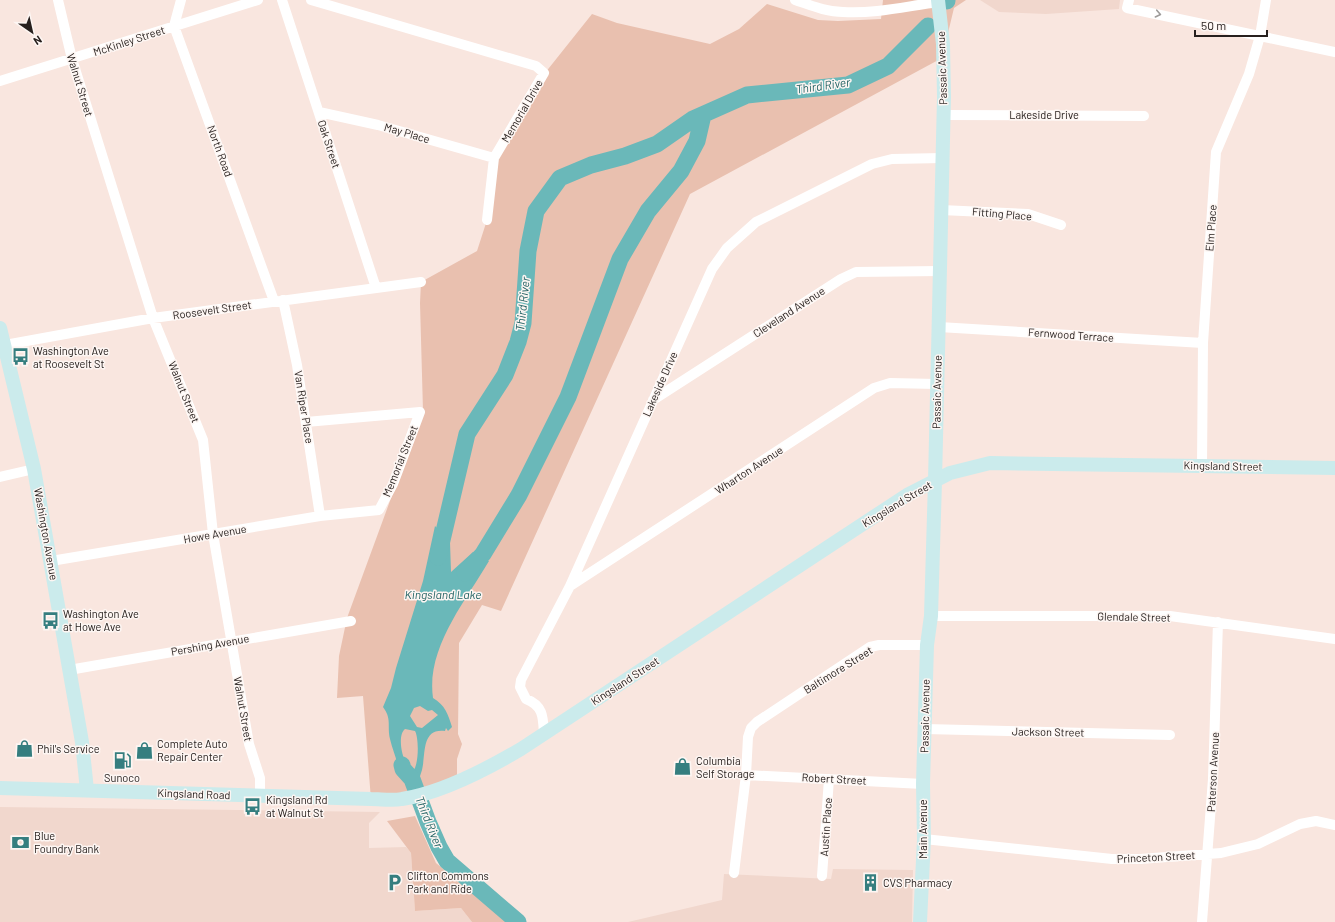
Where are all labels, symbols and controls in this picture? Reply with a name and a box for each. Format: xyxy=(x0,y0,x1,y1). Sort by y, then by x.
one-way arrow xyxy=(1155,10,1161,18)
north arrow xyxy=(12,12,52,52)
scale bar xyxy=(1195,12,1267,38)
text: 50 m xyxy=(1201,18,1226,32)
street label: McKinley Street xyxy=(91,23,166,58)
street label: Passaic Avenue xyxy=(934,31,949,105)
text: N xyxy=(31,33,45,48)
street label: Walnut Street xyxy=(65,52,96,118)
water label: Third River xyxy=(795,74,852,96)
street label: Memorial Drive xyxy=(498,77,545,144)
street label: Lakeside Drive xyxy=(1009,108,1079,121)
street label: Oak Street xyxy=(316,118,343,170)
street label: May Place xyxy=(383,120,432,145)
street label: North Road xyxy=(205,123,236,178)
street label: Fitting Place xyxy=(972,204,1033,223)
street label: Elm Place xyxy=(1202,204,1219,252)
water label: Third River xyxy=(512,275,532,332)
street label: Cleveland Avenue xyxy=(750,283,827,340)
street label: Roosevelt Street xyxy=(172,298,252,321)
street label: Fernwood Terrace xyxy=(1028,325,1114,344)
place label: Washington Ave at Roosevelt St xyxy=(33,344,109,370)
bus stop icon: Washington Ave at Roosevelt St xyxy=(10,347,30,367)
street label: Lakeside Drive xyxy=(639,349,680,418)
street label: Passaic Avenue xyxy=(929,355,944,429)
street label: Walnut Street xyxy=(166,359,203,425)
street label: Van Riper Place xyxy=(292,370,317,444)
street label: Memorial Street xyxy=(379,423,420,498)
street label: Wharton Avenue xyxy=(712,443,785,496)
street label: Kingsland Street xyxy=(1184,458,1263,473)
street label: Kingsland Street xyxy=(860,478,934,529)
street label: Washington Avenue xyxy=(32,487,61,581)
street label: Howe Avenue xyxy=(182,522,248,545)
water label: Kingsland Lake xyxy=(405,587,481,601)
place label: Washington Ave at Howe Ave xyxy=(63,607,139,633)
street label: Glendale Street xyxy=(1097,609,1171,624)
bus stop icon: Washington Ave at Howe Ave xyxy=(40,610,60,630)
street label: Pershing Avenue xyxy=(170,631,250,658)
street label: Baltimore Street xyxy=(801,643,875,696)
street label: Kingsland Street xyxy=(588,654,661,707)
street label: Walnut Street xyxy=(231,676,256,742)
street label: Passaic Avenue xyxy=(917,679,932,753)
street label: Jackson Street xyxy=(1012,724,1084,739)
street label: Paterson Avenue xyxy=(1204,732,1221,812)
place label: Complete Auto Repair Center xyxy=(157,737,227,763)
shop icon: Phil's Service xyxy=(14,739,34,759)
shop icon: Complete Auto Repair Center xyxy=(134,740,154,760)
place label: Phil's Service xyxy=(37,742,100,755)
fuel station icon: Sunoco xyxy=(112,750,132,770)
place label: Columbia Self Storage xyxy=(696,754,755,780)
shop icon: Columbia Self Storage xyxy=(673,757,693,777)
street label: Robert Street xyxy=(801,770,867,787)
place label: Sunoco xyxy=(104,771,140,784)
street label: Kingsland Road xyxy=(157,786,231,801)
place label: Kingsland Rd at Walnut St xyxy=(266,793,327,819)
water label: Third River xyxy=(413,794,447,850)
bus stop icon: Kingsland Rd at Walnut St xyxy=(243,796,263,816)
street label: Austin Place xyxy=(817,797,834,857)
street label: Main Avenue xyxy=(916,799,929,859)
place label: Blue Foundry Bank xyxy=(34,829,100,855)
bank icon: Blue Foundry Bank xyxy=(11,832,31,852)
street label: Princeton Street xyxy=(1116,848,1196,865)
place label: Clifton Commons Park and Ride xyxy=(407,869,489,895)
parking icon: Clifton Commons Park and Ride xyxy=(384,872,404,892)
building icon: CVS Pharmacy xyxy=(860,873,880,893)
place label: CVS Pharmacy xyxy=(883,876,952,889)

